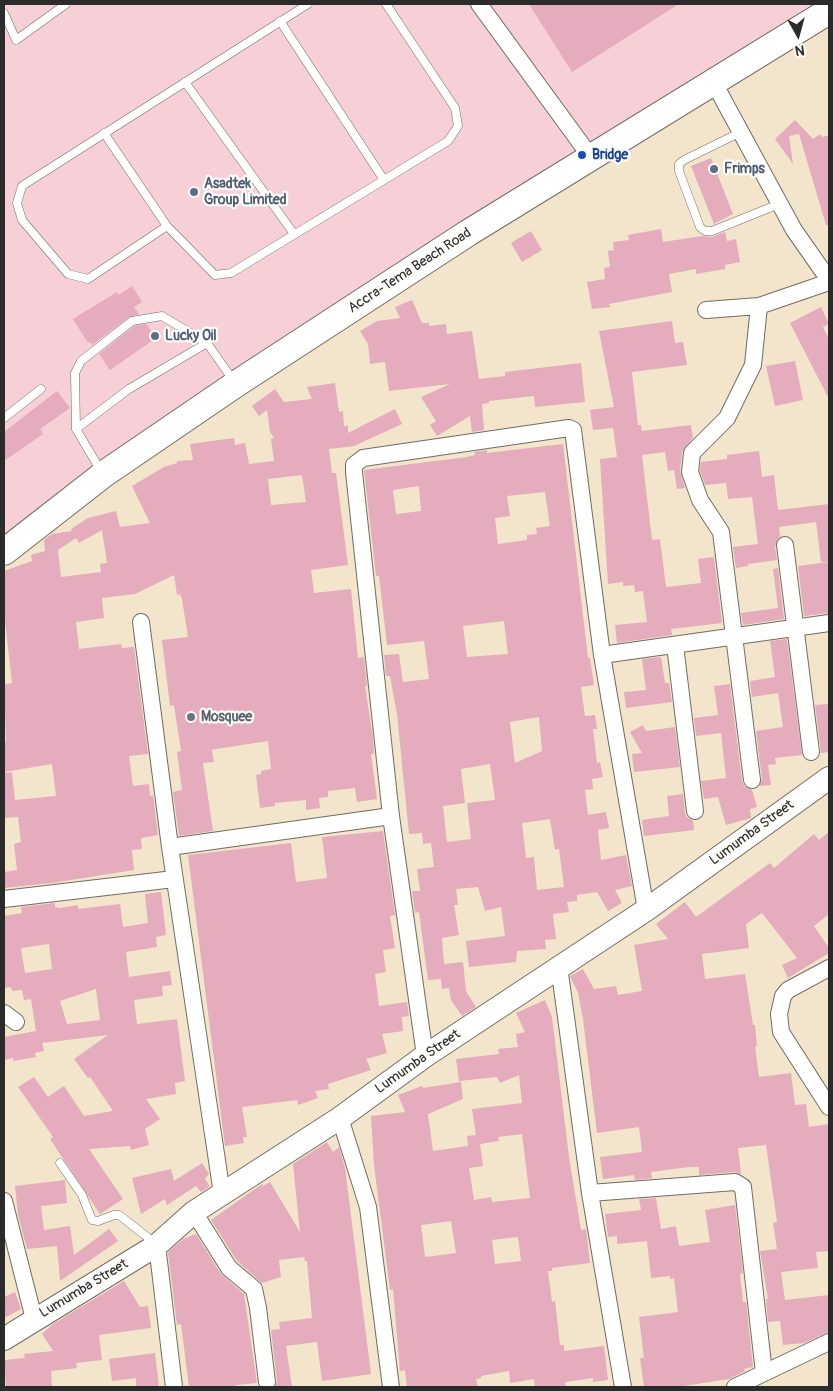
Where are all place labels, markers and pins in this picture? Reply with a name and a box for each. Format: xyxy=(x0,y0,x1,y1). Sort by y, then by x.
place label: Bridge xyxy=(592,147,628,163)
marker: Bridge xyxy=(576,149,588,161)
place label: Frimps xyxy=(724,161,765,177)
marker: Frimps xyxy=(708,163,720,175)
place label: Asadtek Group Limited xyxy=(204,176,287,208)
marker: Asadtek Group Limited xyxy=(188,186,200,198)
place label: Lucky Oil xyxy=(165,328,217,344)
marker: Lucky Oil xyxy=(149,330,161,342)
place label: Mosquee xyxy=(201,709,252,725)
marker: Mosquee xyxy=(185,711,197,723)

